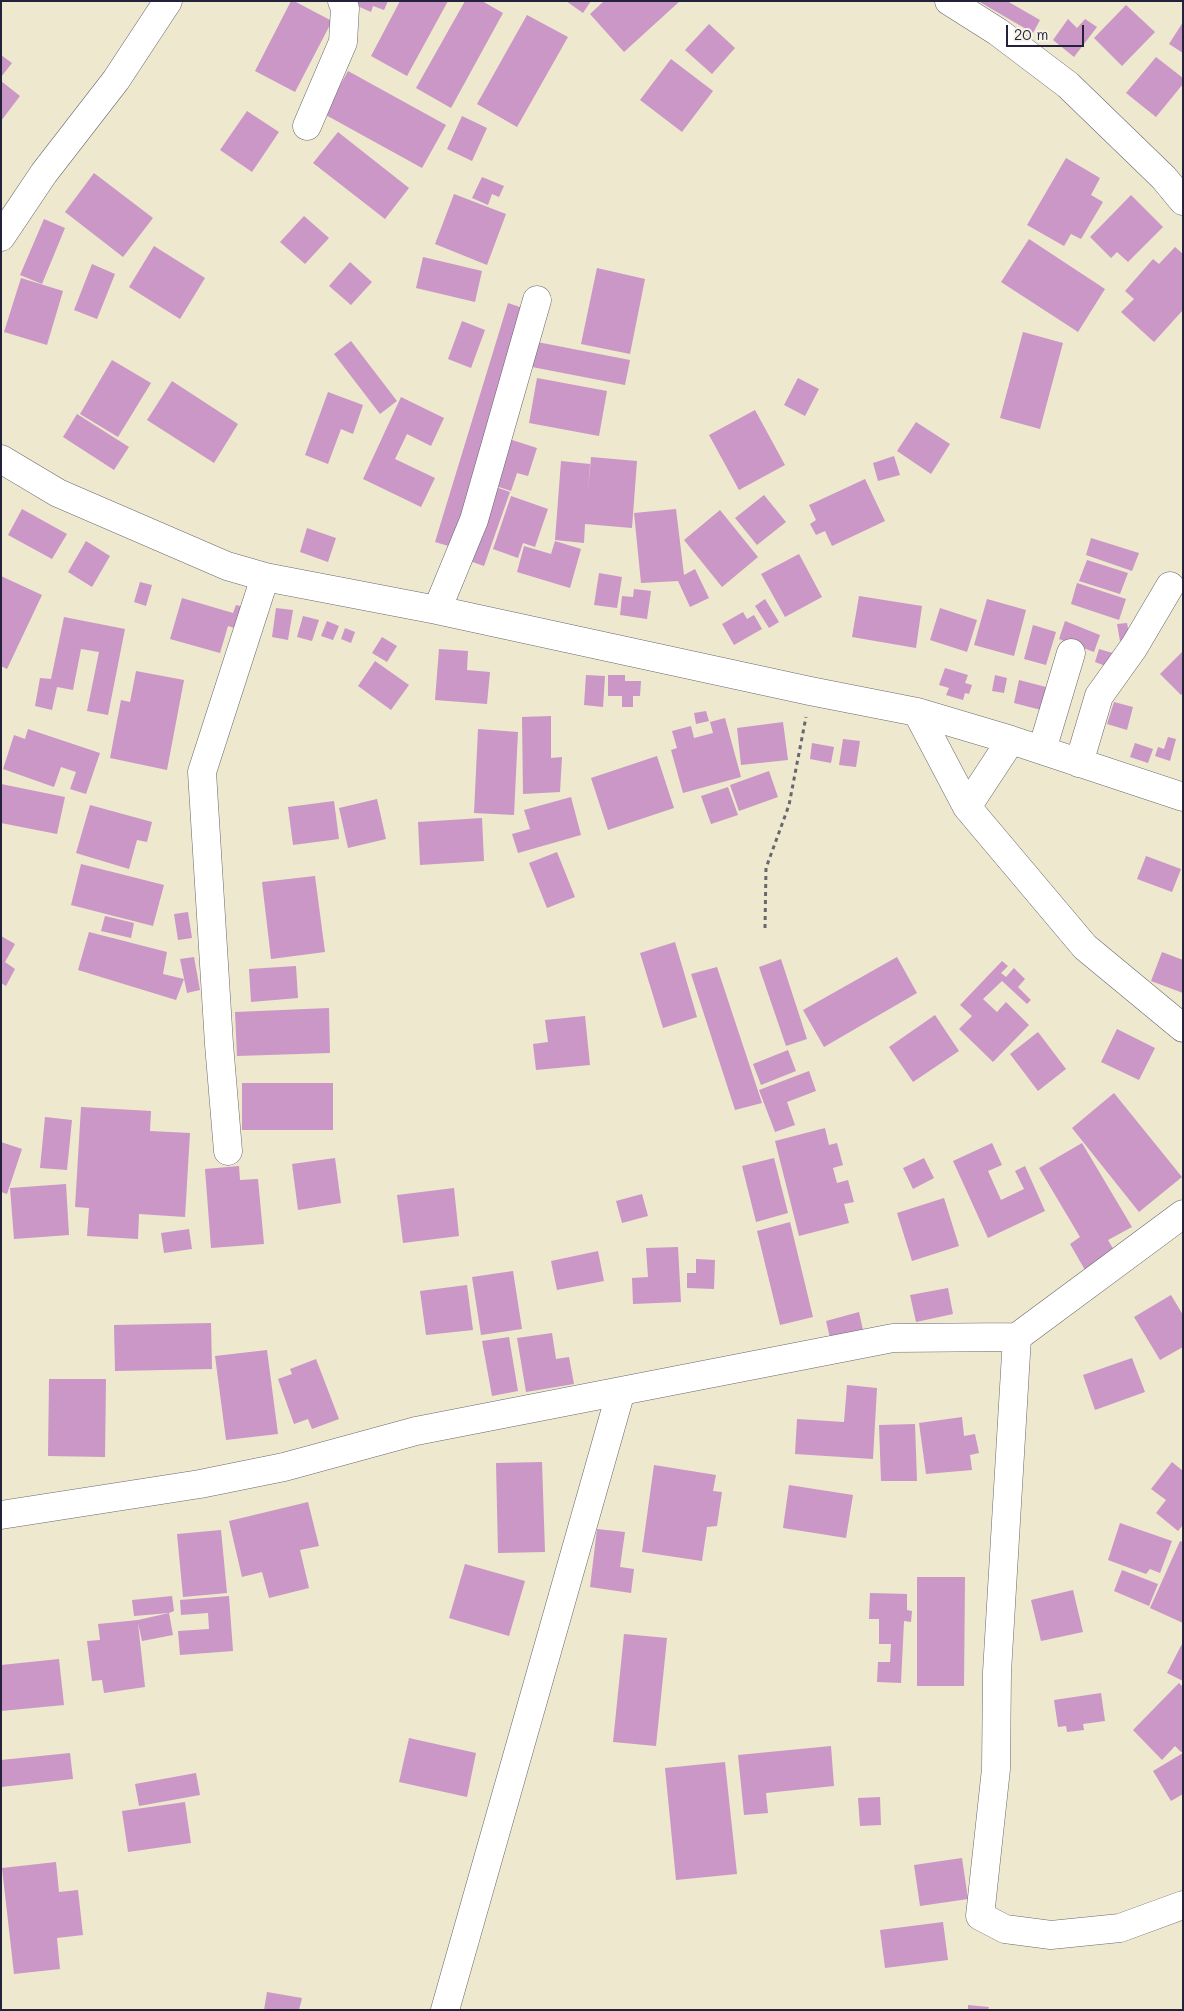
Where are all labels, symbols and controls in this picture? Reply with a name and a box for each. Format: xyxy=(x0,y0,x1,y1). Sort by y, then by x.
scale bar xyxy=(1009,15,1086,47)
text: 20 m xyxy=(1014,24,1048,44)

